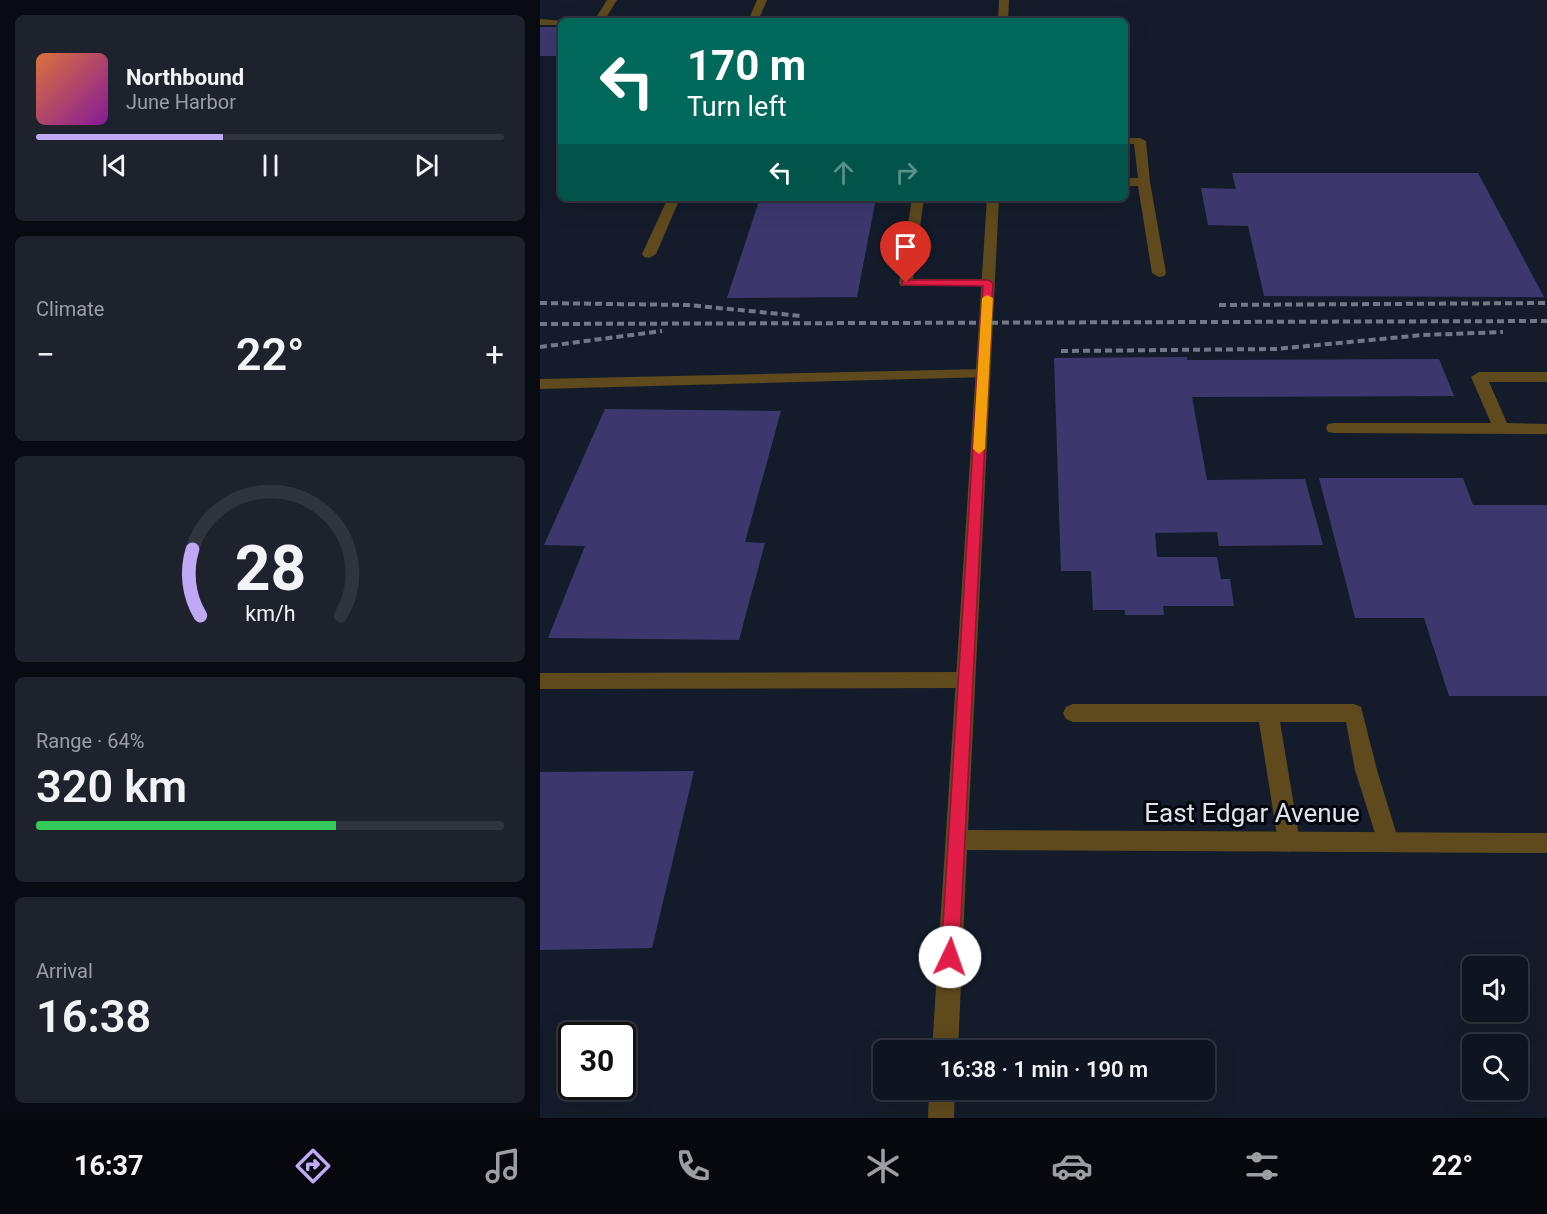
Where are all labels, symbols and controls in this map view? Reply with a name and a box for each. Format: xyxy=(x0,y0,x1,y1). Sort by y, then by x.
text: 170 m xyxy=(687,41,806,90)
icon: left xyxy=(588,42,666,120)
text: Northbound xyxy=(126,65,244,90)
text: June Harbor xyxy=(126,90,236,114)
text: Turn left xyxy=(687,91,787,123)
icon: previous xyxy=(98,149,131,182)
icon: pause xyxy=(254,149,287,182)
icon: next xyxy=(410,149,443,182)
icon: left xyxy=(764,156,797,189)
icon: ahead xyxy=(827,156,860,189)
icon: right xyxy=(890,156,923,189)
pin xyxy=(880,221,931,283)
icon: arrive xyxy=(889,230,922,263)
text: Climate xyxy=(36,297,104,321)
text: 22° xyxy=(236,328,304,381)
text: − xyxy=(36,335,55,374)
text: + xyxy=(485,335,504,374)
text: 28 xyxy=(234,532,306,605)
text: km/h xyxy=(245,601,295,626)
text: Range · 64% xyxy=(36,729,144,753)
text: 320 km xyxy=(36,760,187,813)
street label: East Edgar Avenue xyxy=(1144,798,1360,828)
position arrow xyxy=(918,925,982,989)
map controls xyxy=(1462,956,1528,1100)
button: sound xyxy=(1462,956,1528,1022)
text: Arrival xyxy=(36,959,93,983)
text: 16:38 xyxy=(36,990,151,1043)
speed limit sign: 30 xyxy=(558,1022,636,1100)
button: search xyxy=(1462,1034,1528,1100)
text: 16:38 · 1 min · 190 m xyxy=(940,1057,1148,1082)
icon: directions xyxy=(292,1145,334,1187)
icon: music xyxy=(482,1145,524,1187)
icon: phone xyxy=(672,1145,714,1187)
icon: climate xyxy=(862,1145,904,1187)
icon: car xyxy=(1051,1145,1093,1187)
icon: filters xyxy=(1241,1145,1283,1187)
text: 16:37 xyxy=(74,1150,144,1182)
text: 22° xyxy=(1431,1150,1473,1182)

